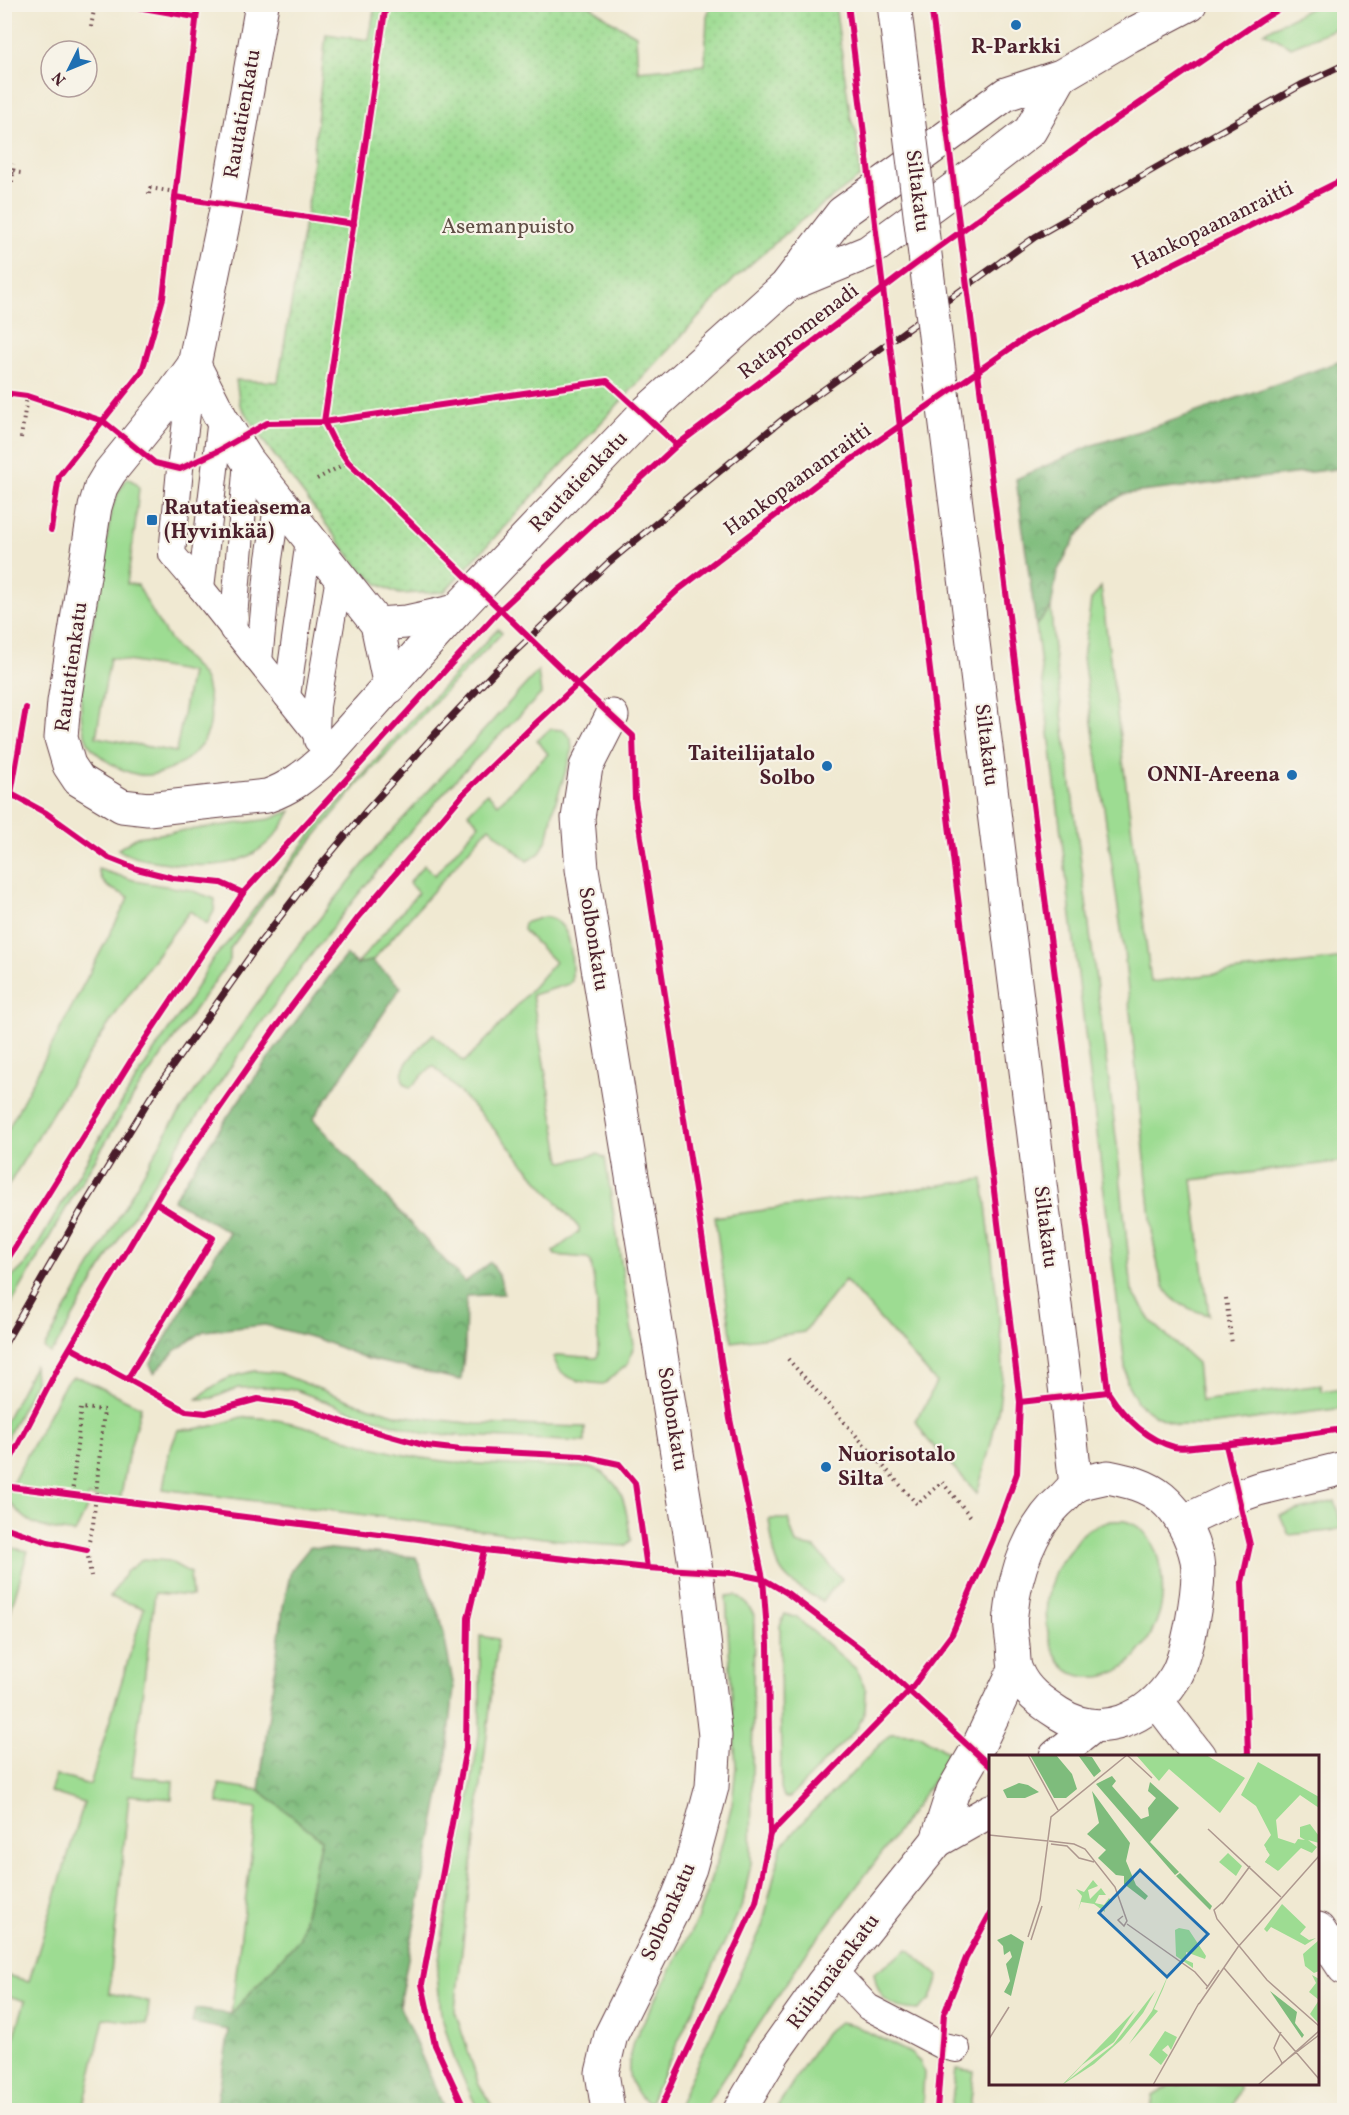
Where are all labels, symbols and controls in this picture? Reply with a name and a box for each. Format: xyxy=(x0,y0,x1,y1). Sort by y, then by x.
marker: R-Parkki xyxy=(1009,18,1023,32)
place label: R-Parkki xyxy=(971,33,1061,62)
north arrow xyxy=(39,39,99,99)
street label: Rautatienkatu xyxy=(217,47,269,181)
text: N xyxy=(47,66,72,90)
street label: Siltakatu xyxy=(898,148,936,234)
street label: Hankopaananraitti xyxy=(1128,174,1298,278)
park label: Asemanpuisto xyxy=(442,213,574,242)
street label: Ratapromenadi xyxy=(733,277,865,387)
street label: Hankopaananraitti xyxy=(718,417,878,543)
street label: Rautatienkatu xyxy=(523,425,635,539)
place label: Rautatieasema (Hyvinkää) xyxy=(164,494,311,547)
marker: Rautatieasema (Hyvinkää) xyxy=(145,513,159,527)
street label: Rautatienkatu xyxy=(49,600,95,734)
street label: Siltakatu xyxy=(967,702,1005,788)
place label: Taiteilijatalo Solbo xyxy=(688,740,815,793)
marker: Taiteilijatalo Solbo xyxy=(820,759,834,773)
place label: ONNI-Areena xyxy=(1147,761,1280,790)
marker: ONNI-Areena xyxy=(1285,768,1299,782)
street label: Solbonkatu xyxy=(570,885,616,993)
street label: Siltakatu xyxy=(1026,1184,1064,1270)
street label: Solbonkatu xyxy=(649,1365,695,1473)
place label: Nuorisotalo Silta xyxy=(838,1441,956,1494)
marker: Nuorisotalo Silta xyxy=(819,1460,833,1474)
inset map xyxy=(989,1755,1319,2085)
street label: Solbonkatu xyxy=(634,1858,704,1966)
street label: Riihimäenkatu xyxy=(781,1908,887,2036)

